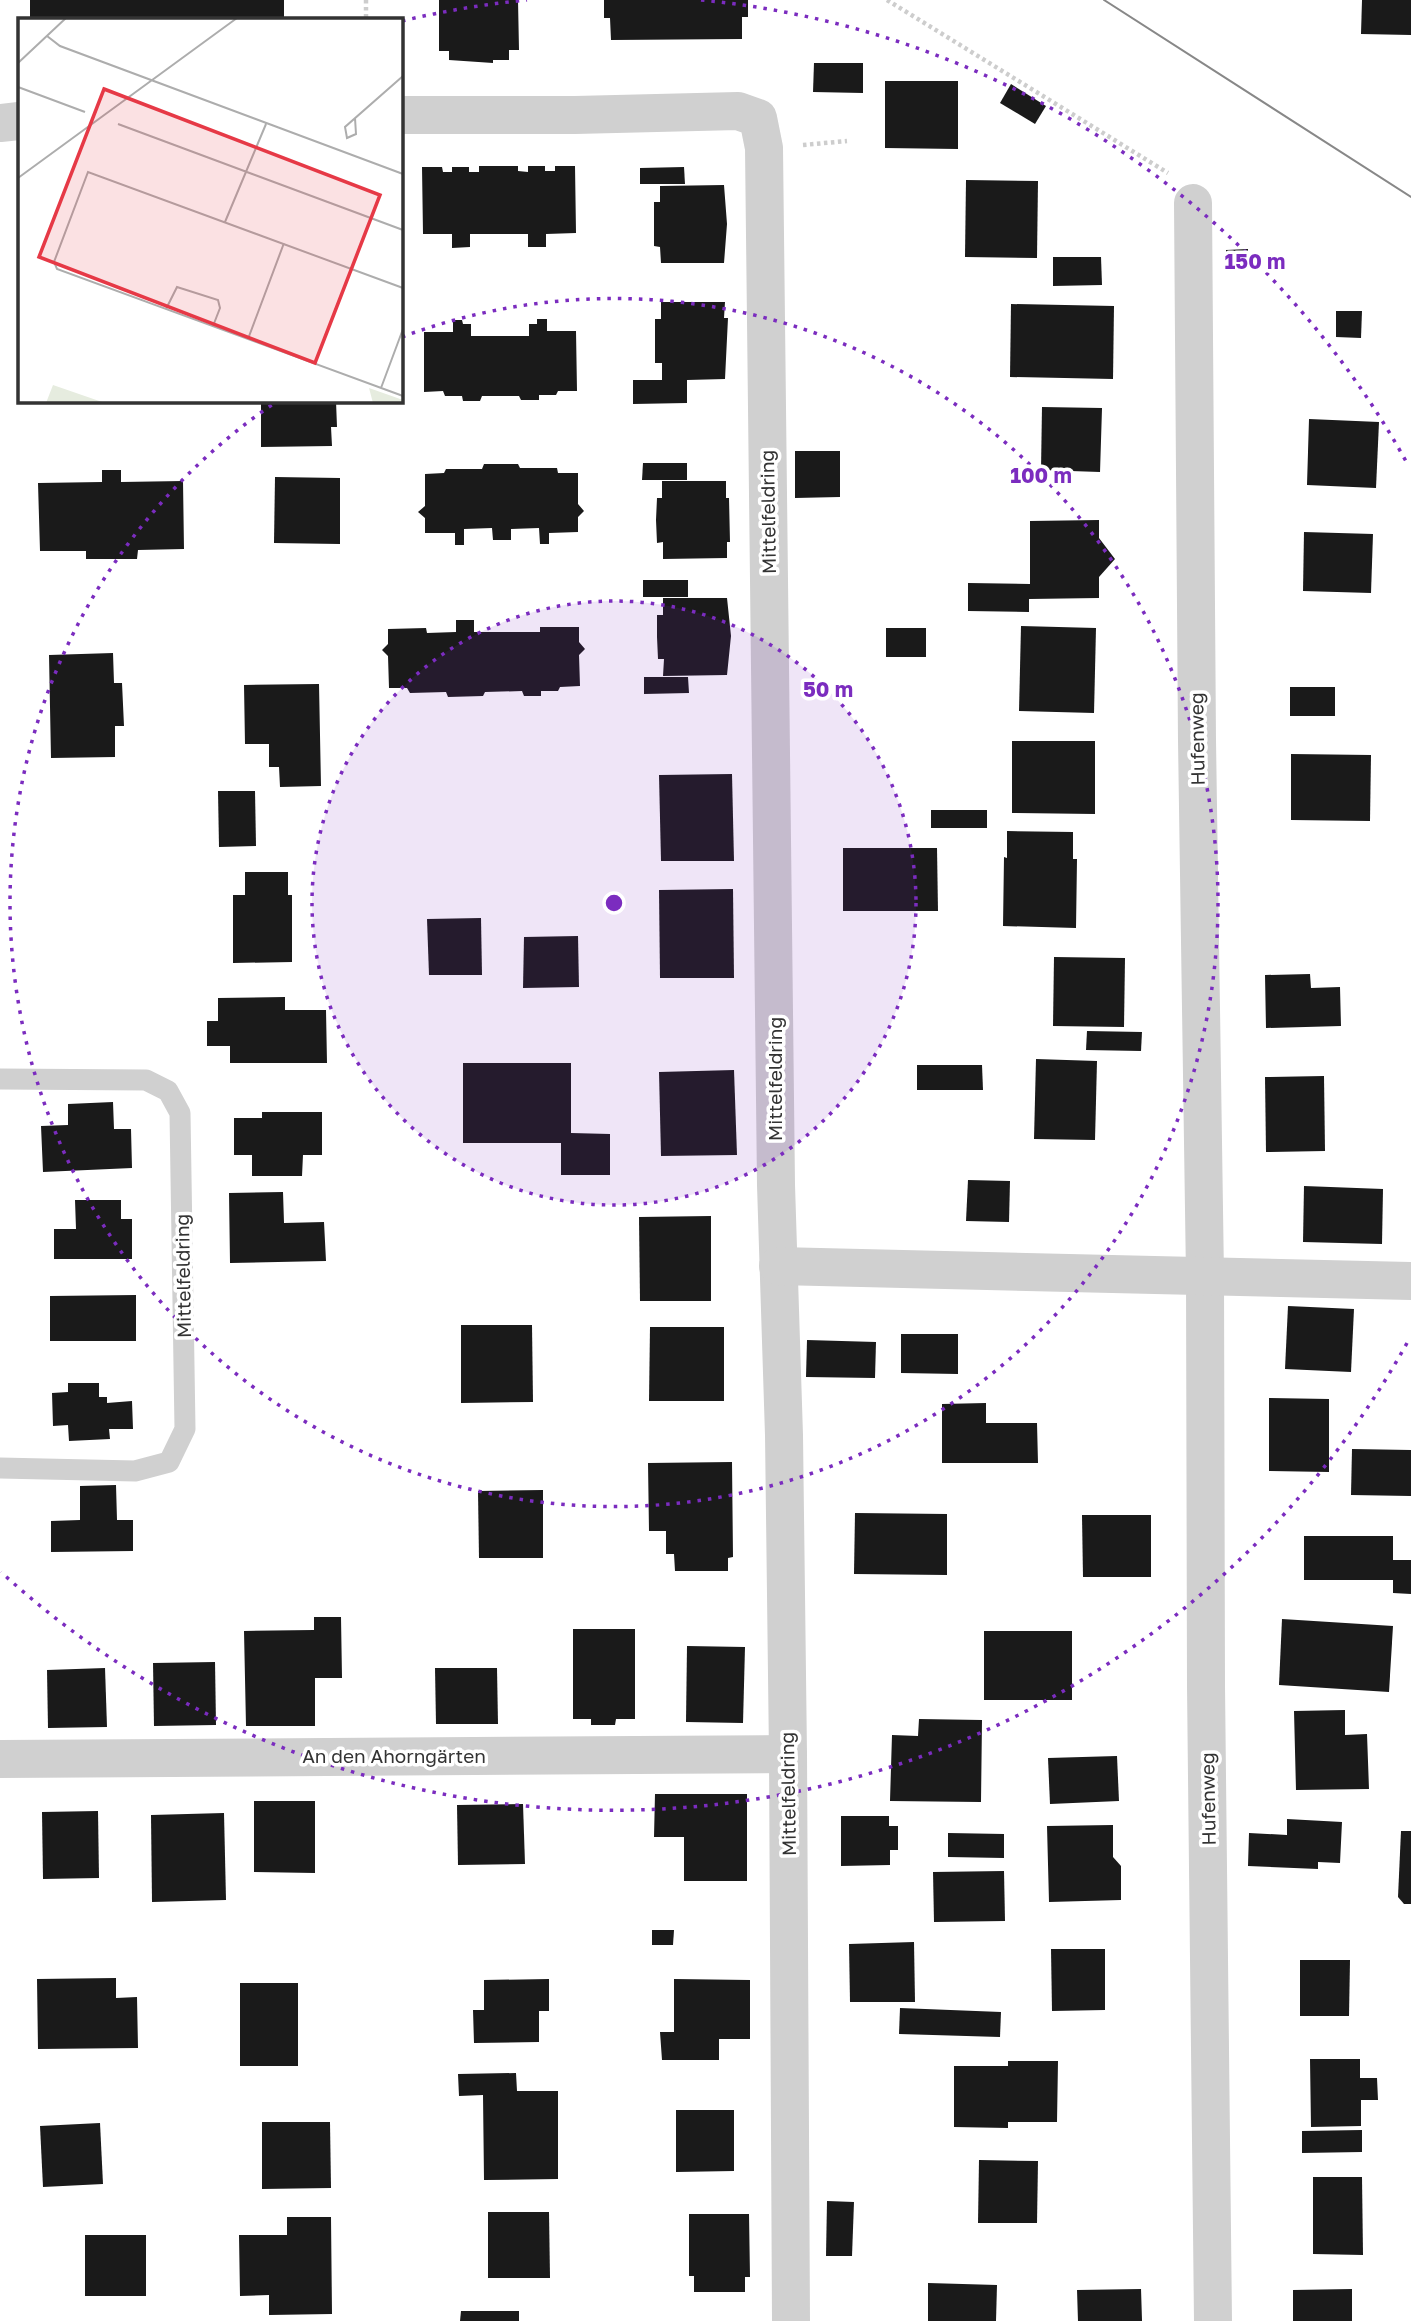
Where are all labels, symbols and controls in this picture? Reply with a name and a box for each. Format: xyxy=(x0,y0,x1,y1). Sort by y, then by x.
inset map xyxy=(18,18,402,402)
text: 150 m xyxy=(1225,248,1285,274)
street label: Mittelfeldring xyxy=(755,450,780,574)
text: 100 m xyxy=(1010,462,1072,488)
text: 50 m xyxy=(803,676,853,702)
street label: Hufenweg xyxy=(1184,692,1209,786)
centre of rings xyxy=(602,891,626,915)
street label: Mittelfeldring xyxy=(763,1017,786,1141)
street label: Mittelfeldring xyxy=(170,1214,195,1338)
street label: Mittelfeldring xyxy=(775,1732,800,1856)
street label: An den Ahorngärten xyxy=(302,1744,486,1767)
street label: Hufenweg xyxy=(1195,1752,1220,1846)

